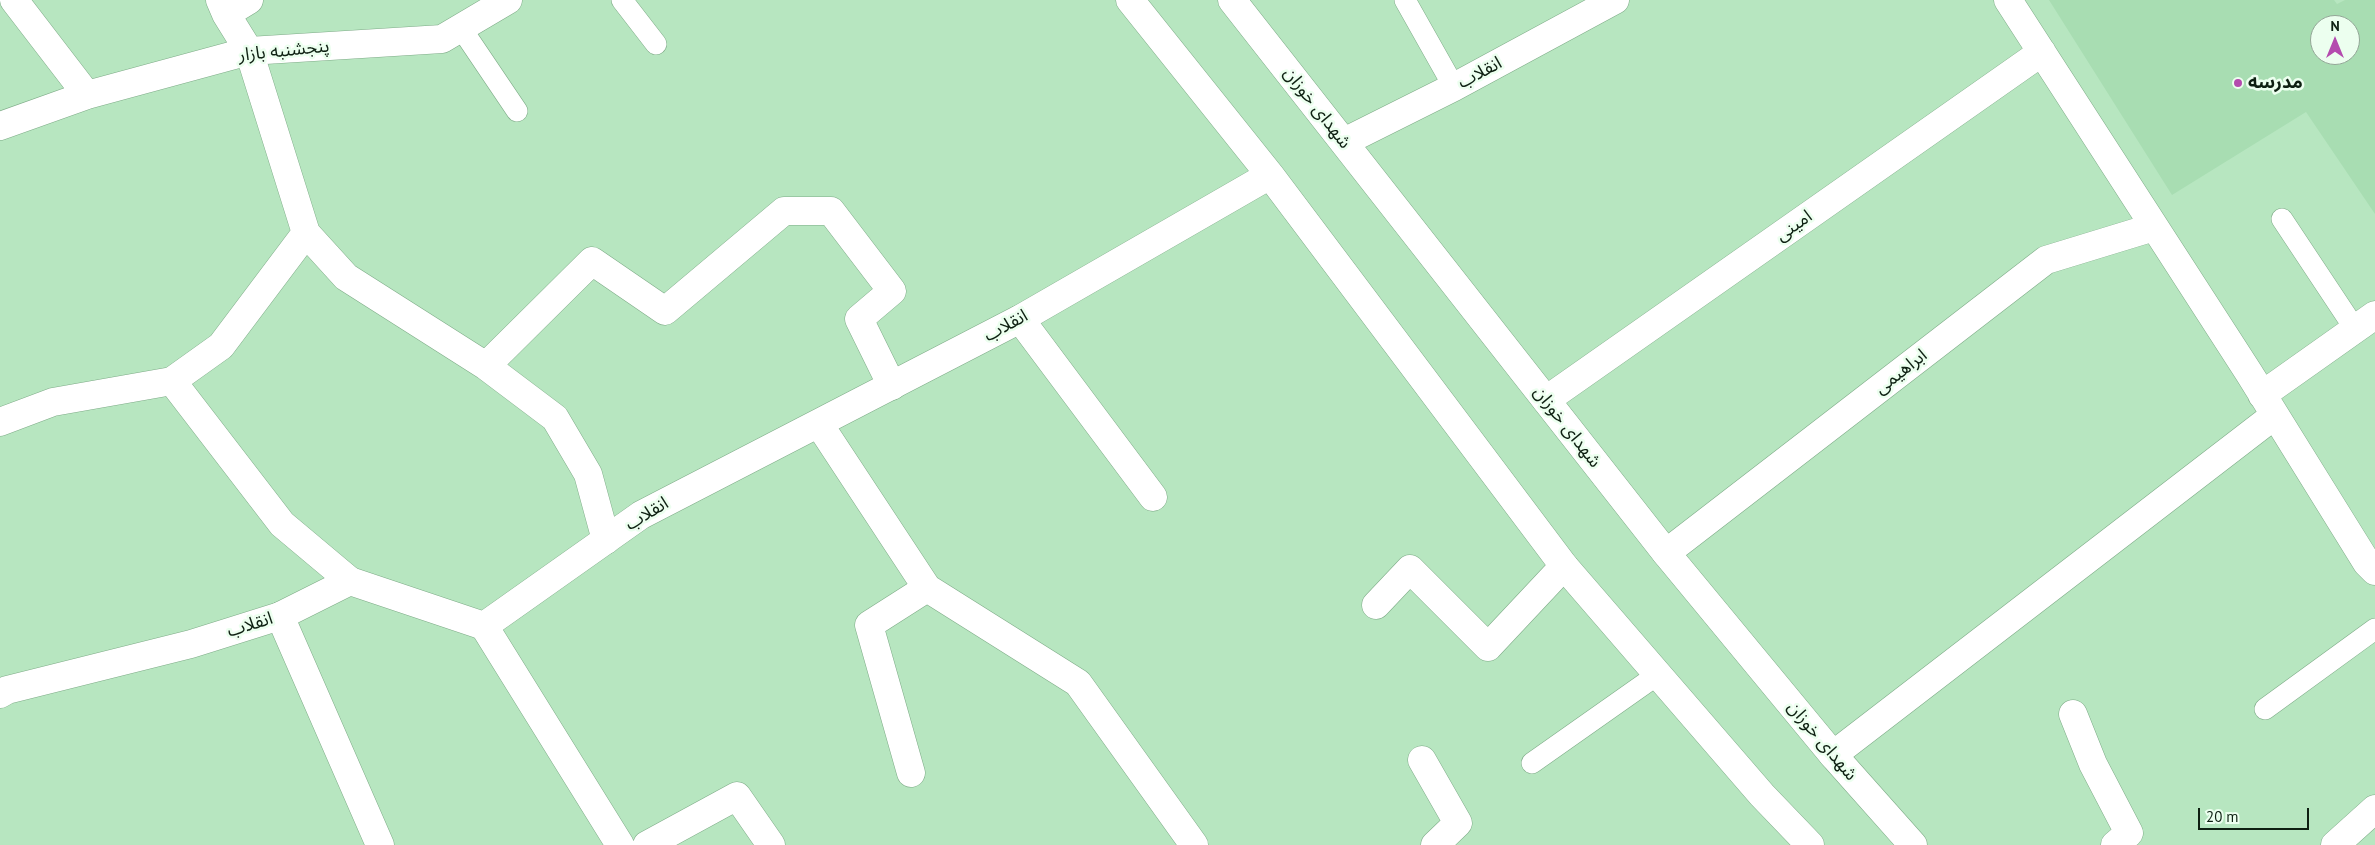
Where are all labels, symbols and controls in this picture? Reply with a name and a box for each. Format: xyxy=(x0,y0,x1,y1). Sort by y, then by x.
north arrow xyxy=(2310,15,2360,65)
text: N xyxy=(2330,17,2340,35)
street label: پنجشنبه بازار xyxy=(237,35,331,67)
street label: انقلاب xyxy=(1454,53,1506,93)
street label: شهدای خوزان xyxy=(1278,63,1356,153)
place label: مدرسه xyxy=(2248,72,2303,94)
marker: مدرسه xyxy=(2232,77,2244,89)
street label: امینی xyxy=(1771,206,1817,246)
street label: انقلاب xyxy=(980,305,1032,347)
street label: ابراهیمی xyxy=(1870,345,1932,399)
street label: شهدای خوزان xyxy=(1528,382,1606,472)
street label: انقلاب xyxy=(621,493,673,535)
street label: انقلاب xyxy=(225,608,275,642)
street label: شهدای خوزان xyxy=(1782,697,1862,785)
scale bar xyxy=(2200,798,2311,830)
text: 20 m xyxy=(2206,807,2239,826)

